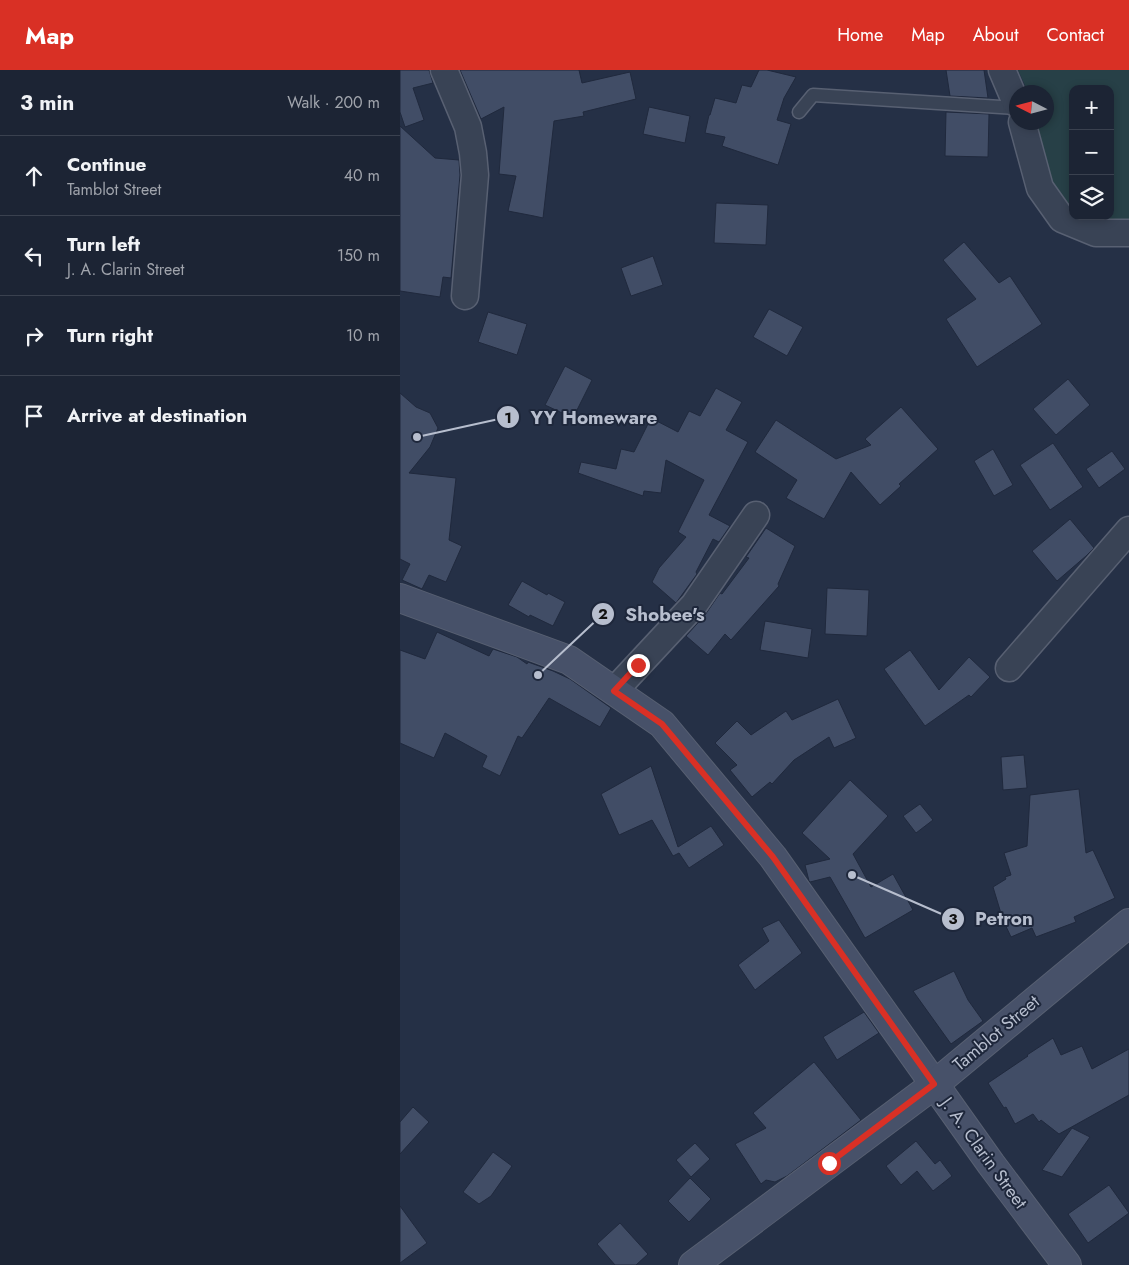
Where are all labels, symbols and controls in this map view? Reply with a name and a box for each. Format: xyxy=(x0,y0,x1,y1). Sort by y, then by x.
text: Map xyxy=(25,18,74,53)
text: Home xyxy=(837,22,883,48)
text: Map xyxy=(911,22,945,48)
text: About xyxy=(973,22,1018,48)
text: Contact xyxy=(1046,22,1104,48)
north arrow xyxy=(1009,85,1054,130)
map controls xyxy=(1069,85,1114,220)
button: + xyxy=(1069,85,1114,130)
text: 3 min xyxy=(20,88,74,118)
text: Walk · 200 m xyxy=(287,91,380,114)
button: − xyxy=(1069,130,1114,175)
text: Continue xyxy=(67,151,146,178)
icon: ahead xyxy=(20,162,48,190)
text: 40 m xyxy=(344,164,380,187)
button: layers xyxy=(1069,175,1114,220)
text: Tamblot Street xyxy=(67,178,161,201)
text: Turn left xyxy=(67,231,140,258)
icon: left xyxy=(20,242,48,270)
text: 150 m xyxy=(337,244,380,267)
text: J. A. Clarin Street xyxy=(67,258,184,281)
icon: right xyxy=(20,322,48,350)
text: Turn right xyxy=(67,322,153,349)
text: 10 m xyxy=(346,324,380,347)
callout: YY Homeware xyxy=(495,400,667,434)
icon: arrive xyxy=(20,402,48,430)
text: Arrive at destination xyxy=(67,402,247,429)
text: YY Homeware xyxy=(530,404,658,431)
text: 1 xyxy=(504,407,512,429)
callout: Shobee's xyxy=(590,597,715,631)
text: Shobee's xyxy=(625,601,705,628)
text: 2 xyxy=(598,603,608,625)
route end xyxy=(627,654,650,677)
callout: Petron xyxy=(940,902,1043,936)
text: Petron xyxy=(975,905,1033,932)
text: 3 xyxy=(948,908,958,930)
street label: Tamblot Street xyxy=(947,988,1046,1077)
street label: J. A. Clarin Street xyxy=(933,1090,1034,1215)
route start xyxy=(818,1152,841,1175)

